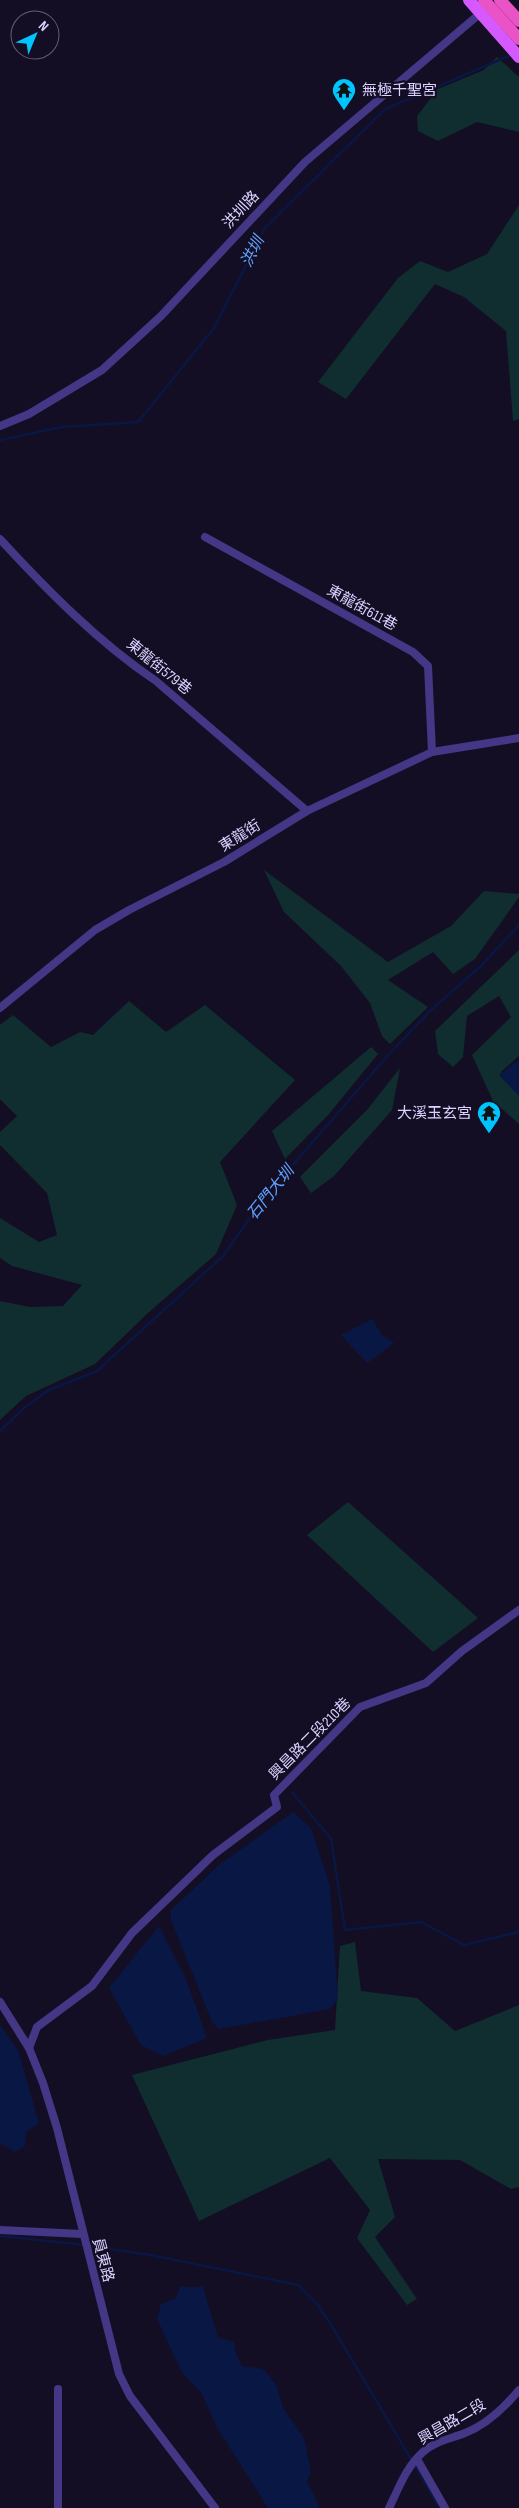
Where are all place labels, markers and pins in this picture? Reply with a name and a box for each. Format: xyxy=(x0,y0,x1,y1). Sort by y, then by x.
temple icon: 無極千聖宮 xyxy=(331,77,357,111)
place label: 無極千聖宮 xyxy=(362,81,437,100)
temple icon: 大溪玉玄宮 xyxy=(476,1100,502,1134)
place label: 大溪玉玄宮 xyxy=(397,1104,472,1123)

